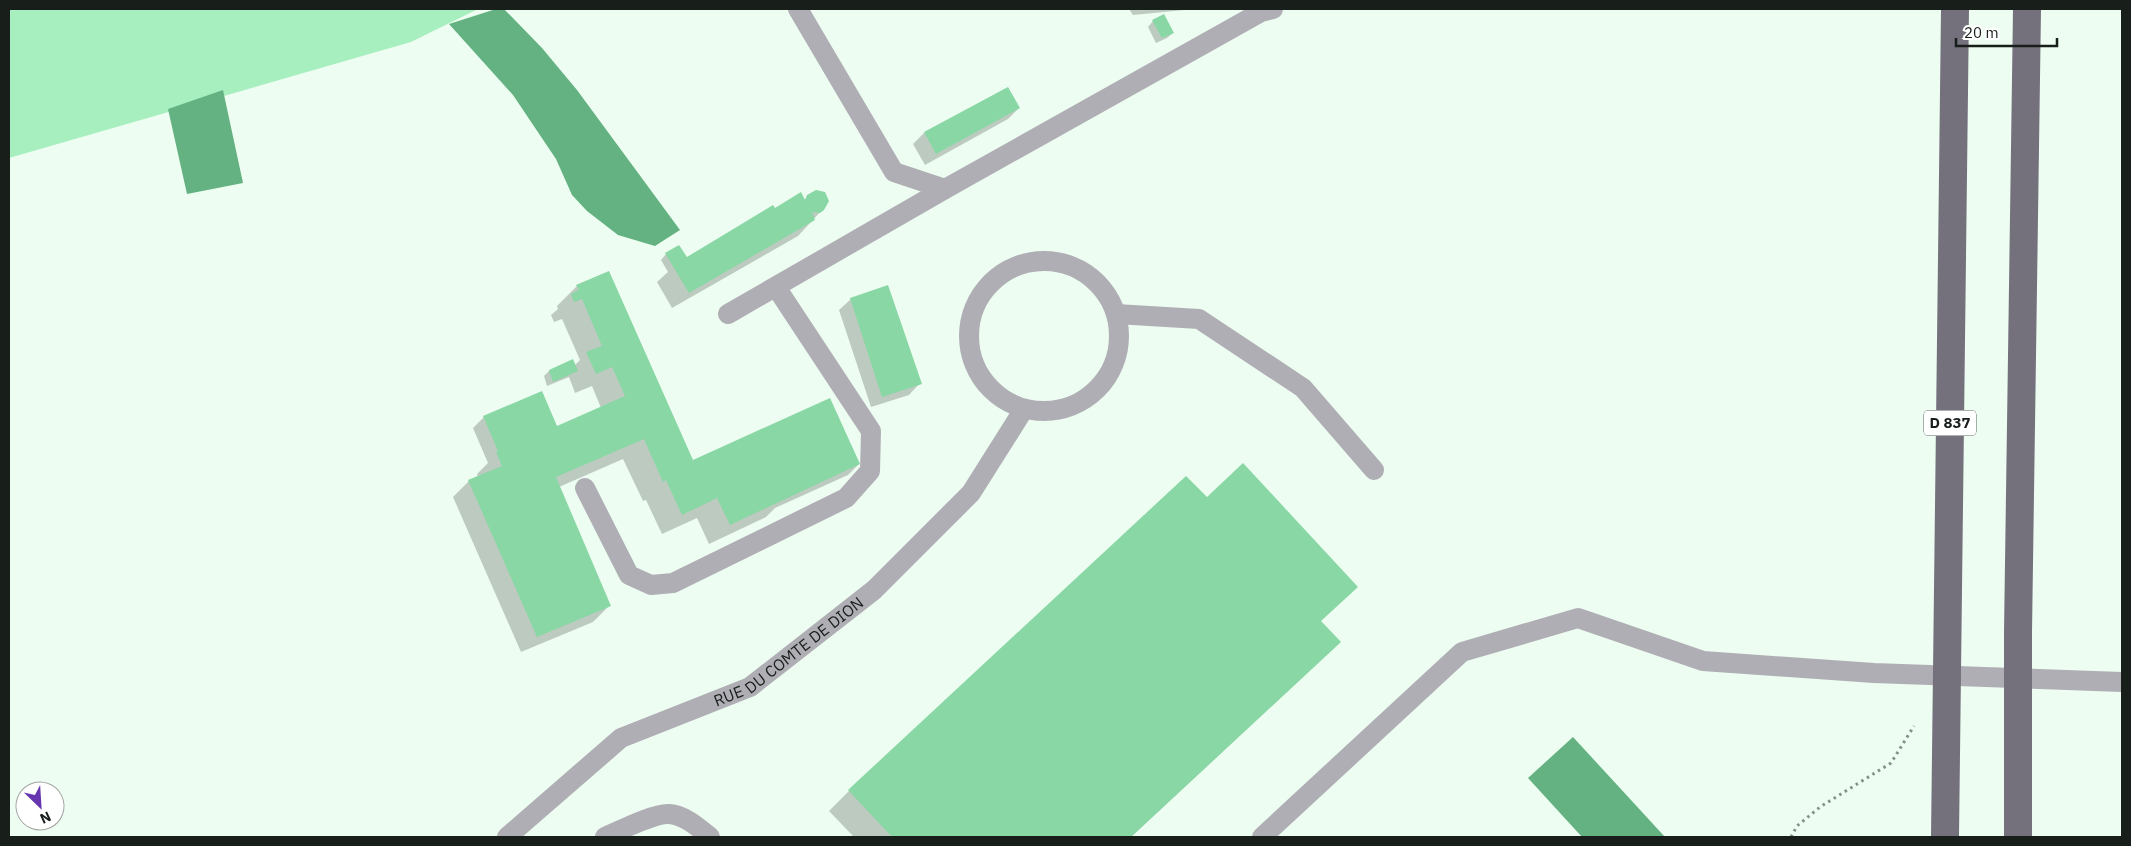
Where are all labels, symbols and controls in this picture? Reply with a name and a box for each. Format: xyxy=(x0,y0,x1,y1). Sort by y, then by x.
scale bar xyxy=(1956,15,2057,47)
text: 20 m xyxy=(1964,23,1999,42)
road number: D 837 xyxy=(1924,410,1976,436)
street label: RUE DU COMTE DE DION xyxy=(711,592,867,710)
north arrow xyxy=(15,781,65,831)
text: N xyxy=(37,807,54,828)

